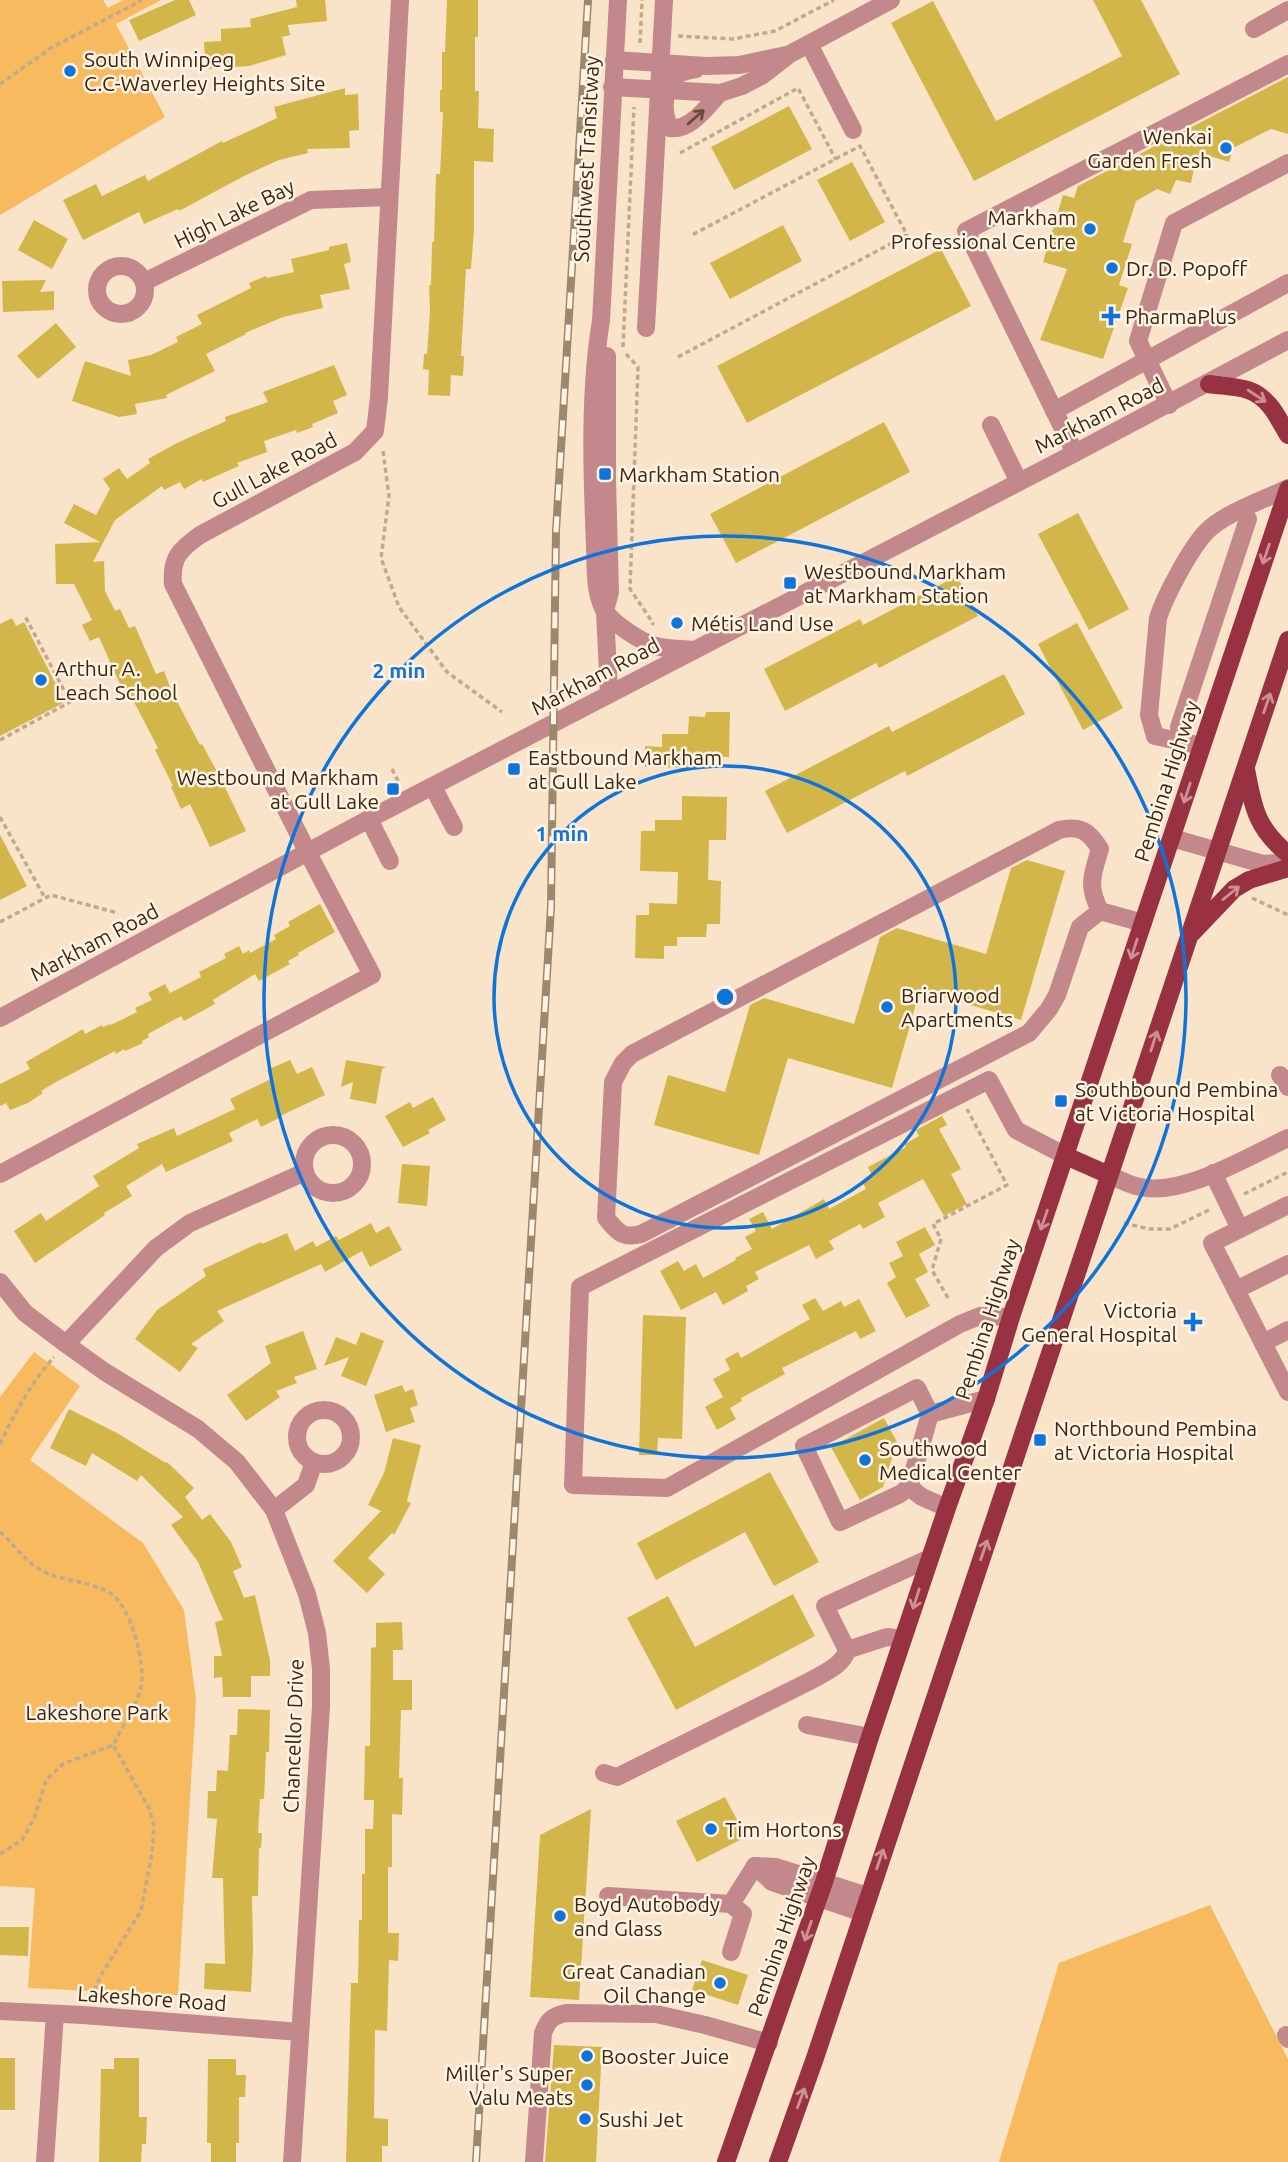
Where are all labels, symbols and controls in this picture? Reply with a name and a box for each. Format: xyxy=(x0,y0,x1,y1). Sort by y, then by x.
place label: South Winnipeg C.C-Waverley Heights Site xyxy=(84,47,326,95)
street label: Southwest Transitway xyxy=(569,55,603,263)
marker: South Winnipeg C.C-Waverley Heights Site xyxy=(62,63,78,79)
one-way arrow xyxy=(687,109,705,125)
place label: Wenkai Garden Fresh xyxy=(1087,124,1212,172)
marker: Wenkai Garden Fresh xyxy=(1218,140,1234,156)
street label: High Lake Bay xyxy=(170,174,298,252)
place label: Markham Professional Centre xyxy=(891,205,1076,253)
marker: Markham Professional Centre xyxy=(1082,221,1098,237)
place label: Dr. D. Popoff xyxy=(1126,256,1248,280)
marker: Dr. D. Popoff xyxy=(1104,260,1120,276)
place label: PharmaPlus xyxy=(1125,304,1236,328)
marker: PharmaPlus xyxy=(1103,308,1119,324)
street label: Markham Road xyxy=(1030,372,1168,458)
one-way arrow xyxy=(1247,390,1267,404)
street label: Gull Lake Road xyxy=(207,427,341,513)
place label: Markham Station xyxy=(619,462,780,486)
marker: Markham Station xyxy=(597,466,613,482)
one-way arrow xyxy=(1259,542,1271,564)
place label: Westbound Markham at Markham Station xyxy=(804,559,1006,607)
marker: Westbound Markham at Markham Station xyxy=(782,575,798,591)
place label: Métis Land Use xyxy=(691,611,834,635)
marker: Métis Land Use xyxy=(669,615,685,631)
street label: Markham Road xyxy=(527,632,663,720)
place label: Arthur A. Leach School xyxy=(55,656,177,704)
text: 2 min xyxy=(372,658,426,682)
marker: Arthur A. Leach School xyxy=(33,672,49,688)
one-way arrow xyxy=(1262,693,1274,715)
street label: Pembina Highway xyxy=(1129,697,1203,865)
place label: Eastbound Markham at Gull Lake xyxy=(528,745,722,793)
marker: Eastbound Markham at Gull Lake xyxy=(506,761,522,777)
place label: Westbound Markham at Gull Lake xyxy=(177,765,379,813)
marker: Westbound Markham at Gull Lake xyxy=(385,781,401,797)
one-way arrow xyxy=(1180,782,1193,804)
text: 1 min xyxy=(535,821,589,845)
one-way arrow xyxy=(1222,885,1240,901)
street label: Markham Road xyxy=(26,898,162,986)
one-way arrow xyxy=(1127,938,1139,960)
place label: Briarwood Apartments xyxy=(901,983,1013,1031)
centre of rings xyxy=(713,985,737,1009)
marker: Briarwood Apartments xyxy=(879,999,895,1015)
one-way arrow xyxy=(1148,1030,1161,1052)
place label: Southbound Pembina at Victoria Hospital xyxy=(1075,1077,1278,1125)
marker: Southbound Pembina at Victoria Hospital xyxy=(1053,1093,1069,1109)
one-way arrow xyxy=(1037,1209,1049,1231)
street label: Pembina Highway xyxy=(950,1235,1024,1403)
place label: Victoria General Hospital xyxy=(1021,1298,1177,1346)
marker: Victoria General Hospital xyxy=(1183,1312,1203,1332)
place label: Northbound Pembina at Victoria Hospital xyxy=(1054,1416,1257,1464)
marker: Northbound Pembina at Victoria Hospital xyxy=(1032,1432,1048,1448)
place label: Southwood Medical Center xyxy=(879,1436,1021,1484)
marker: Southwood Medical Center xyxy=(857,1452,873,1468)
one-way arrow xyxy=(978,1539,991,1561)
one-way arrow xyxy=(909,1587,922,1609)
street label: Chancellor Drive xyxy=(278,1658,308,1814)
park label: Lakeshore Park xyxy=(26,1700,169,1724)
place label: Tim Hortons xyxy=(725,1817,842,1841)
marker: Tim Hortons xyxy=(703,1821,719,1837)
one-way arrow xyxy=(875,1848,887,1870)
street label: Pembina Highway xyxy=(742,1853,820,2019)
place label: Boyd Autobody and Glass xyxy=(574,1892,720,1940)
marker: Boyd Autobody and Glass xyxy=(552,1908,568,1924)
one-way arrow xyxy=(801,1920,813,1942)
place label: Great Canadian Oil Change xyxy=(562,1959,706,2007)
marker: Great Canadian Oil Change xyxy=(712,1975,728,1991)
street label: Lakeshore Road xyxy=(77,1981,227,2015)
place label: Booster Juice xyxy=(601,2044,729,2068)
marker: Booster Juice xyxy=(579,2048,595,2064)
place label: Miller's Super Valu Meats xyxy=(445,2061,573,2109)
marker: Miller's Super Valu Meats xyxy=(579,2077,595,2093)
one-way arrow xyxy=(796,2087,808,2109)
place label: Sushi Jet xyxy=(599,2107,683,2131)
marker: Sushi Jet xyxy=(577,2111,593,2127)

